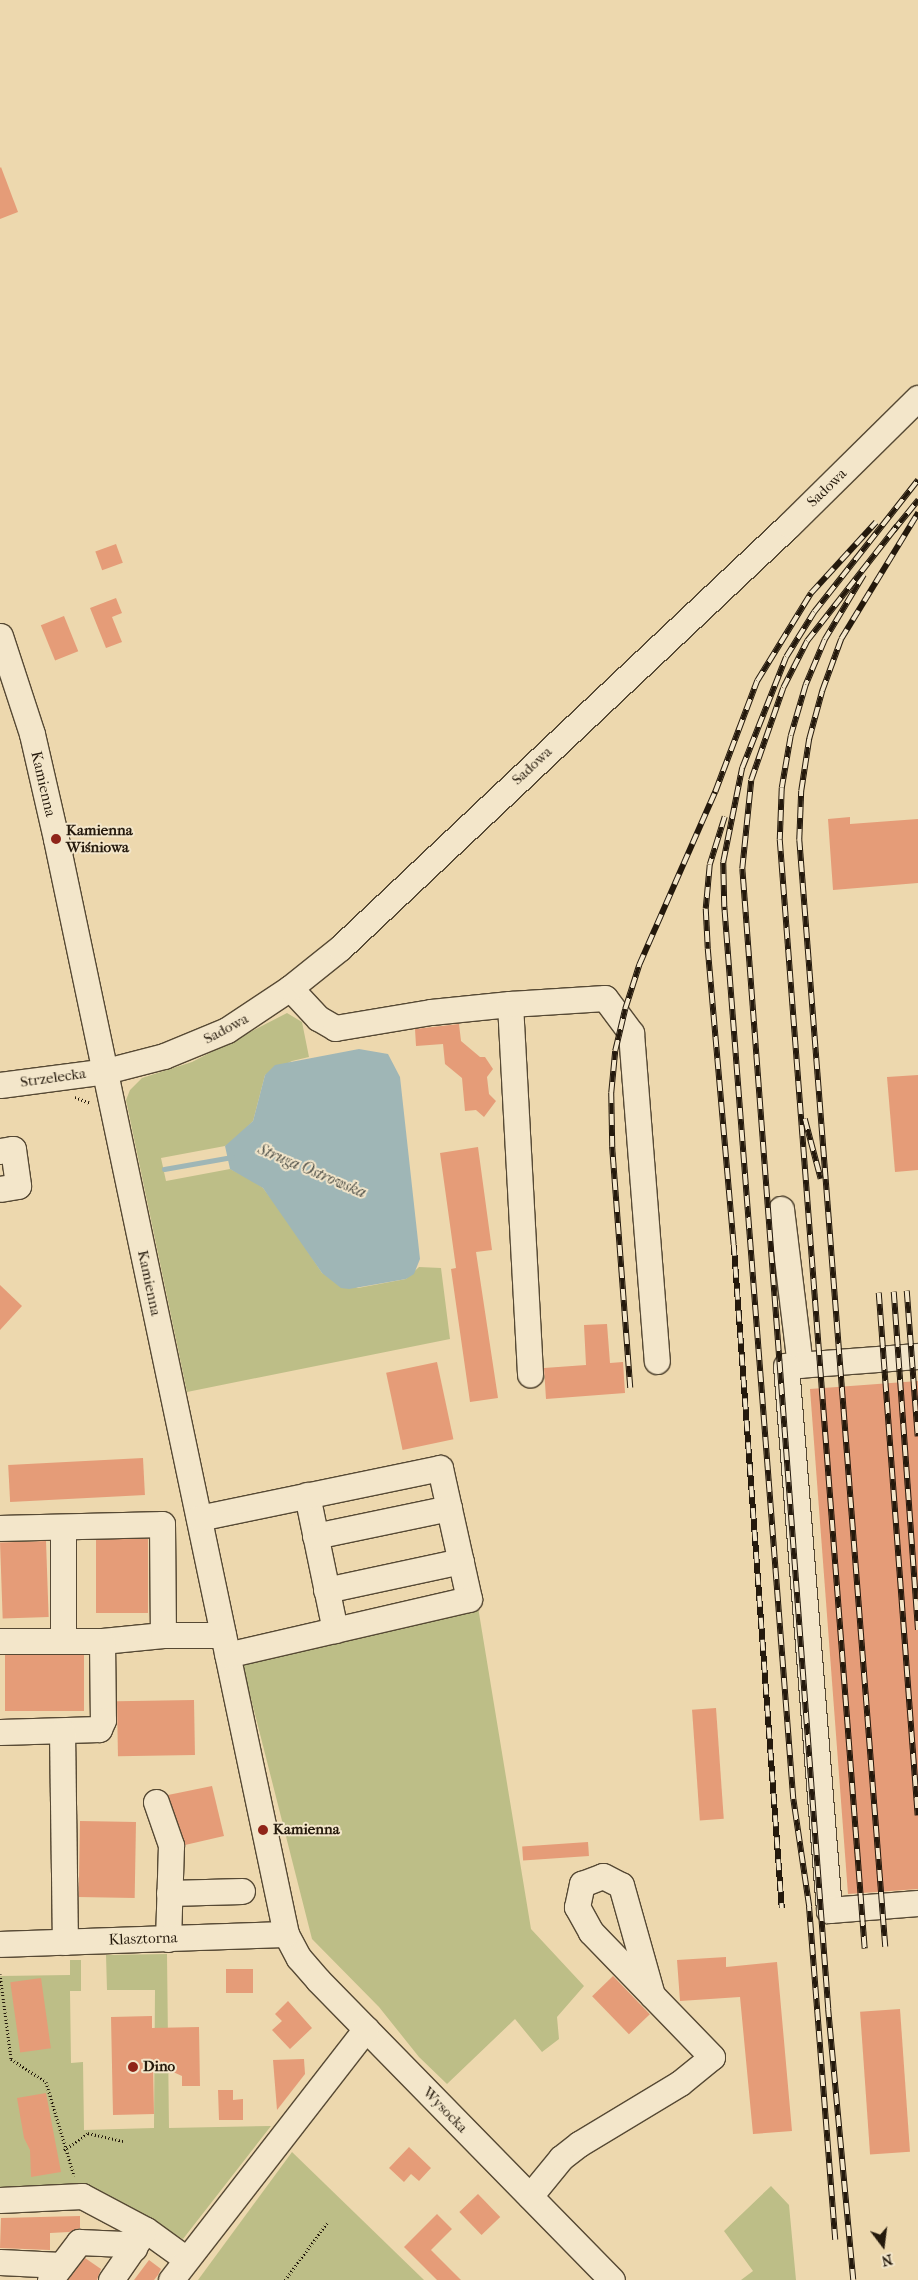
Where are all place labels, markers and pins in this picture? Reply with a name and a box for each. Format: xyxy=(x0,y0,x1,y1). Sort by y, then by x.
place label: Kamienna Wiśniowa xyxy=(66,821,133,856)
marker: Kamienna Wiśniowa xyxy=(50,833,62,845)
place label: Kamienna xyxy=(273,1821,340,1839)
marker: Kamienna xyxy=(257,1824,269,1836)
place label: Dino xyxy=(143,2058,175,2076)
marker: Dino xyxy=(127,2061,139,2073)

